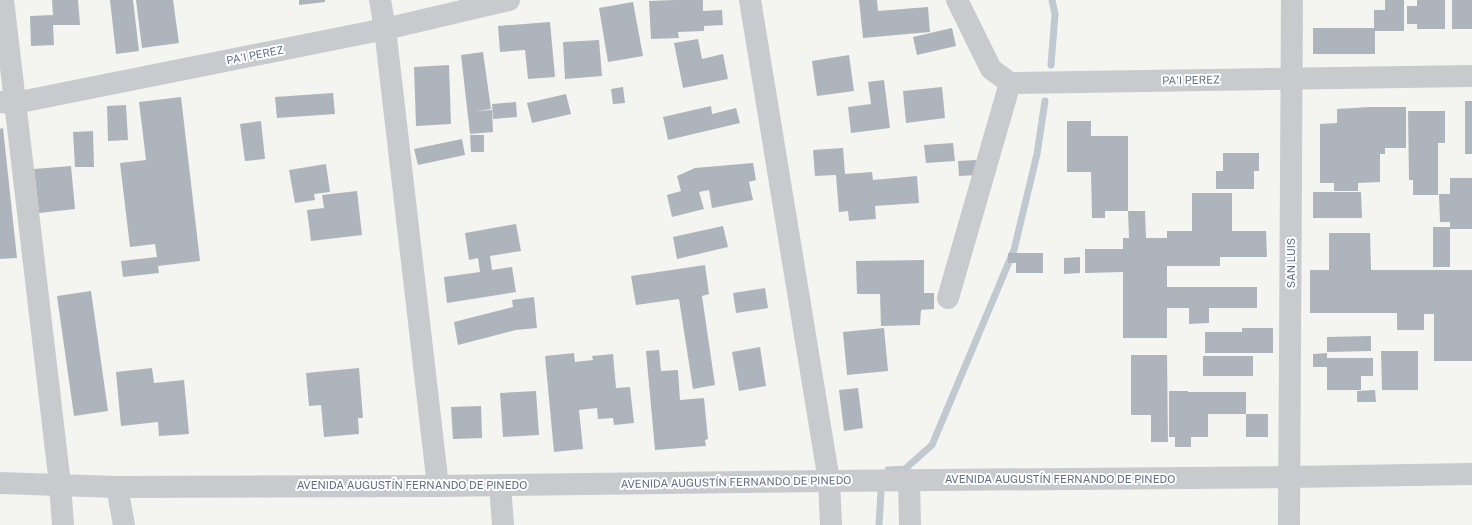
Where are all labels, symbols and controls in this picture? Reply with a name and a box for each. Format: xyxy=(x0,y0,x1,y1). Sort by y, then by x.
street label: PA'I PEREZ xyxy=(225,44,285,66)
street label: PA'I PEREZ xyxy=(1162,73,1220,87)
street label: SAN LUIS xyxy=(1285,238,1297,288)
street label: AVENIDA AUGUSTÍN FERNANDO DE PINEDO xyxy=(945,472,1175,485)
street label: AVENIDA AUGUSTÍN FERNANDO DE PINEDO xyxy=(621,473,851,490)
street label: AVENIDA AUGUSTÍN FERNANDO DE PINEDO xyxy=(297,478,527,491)

